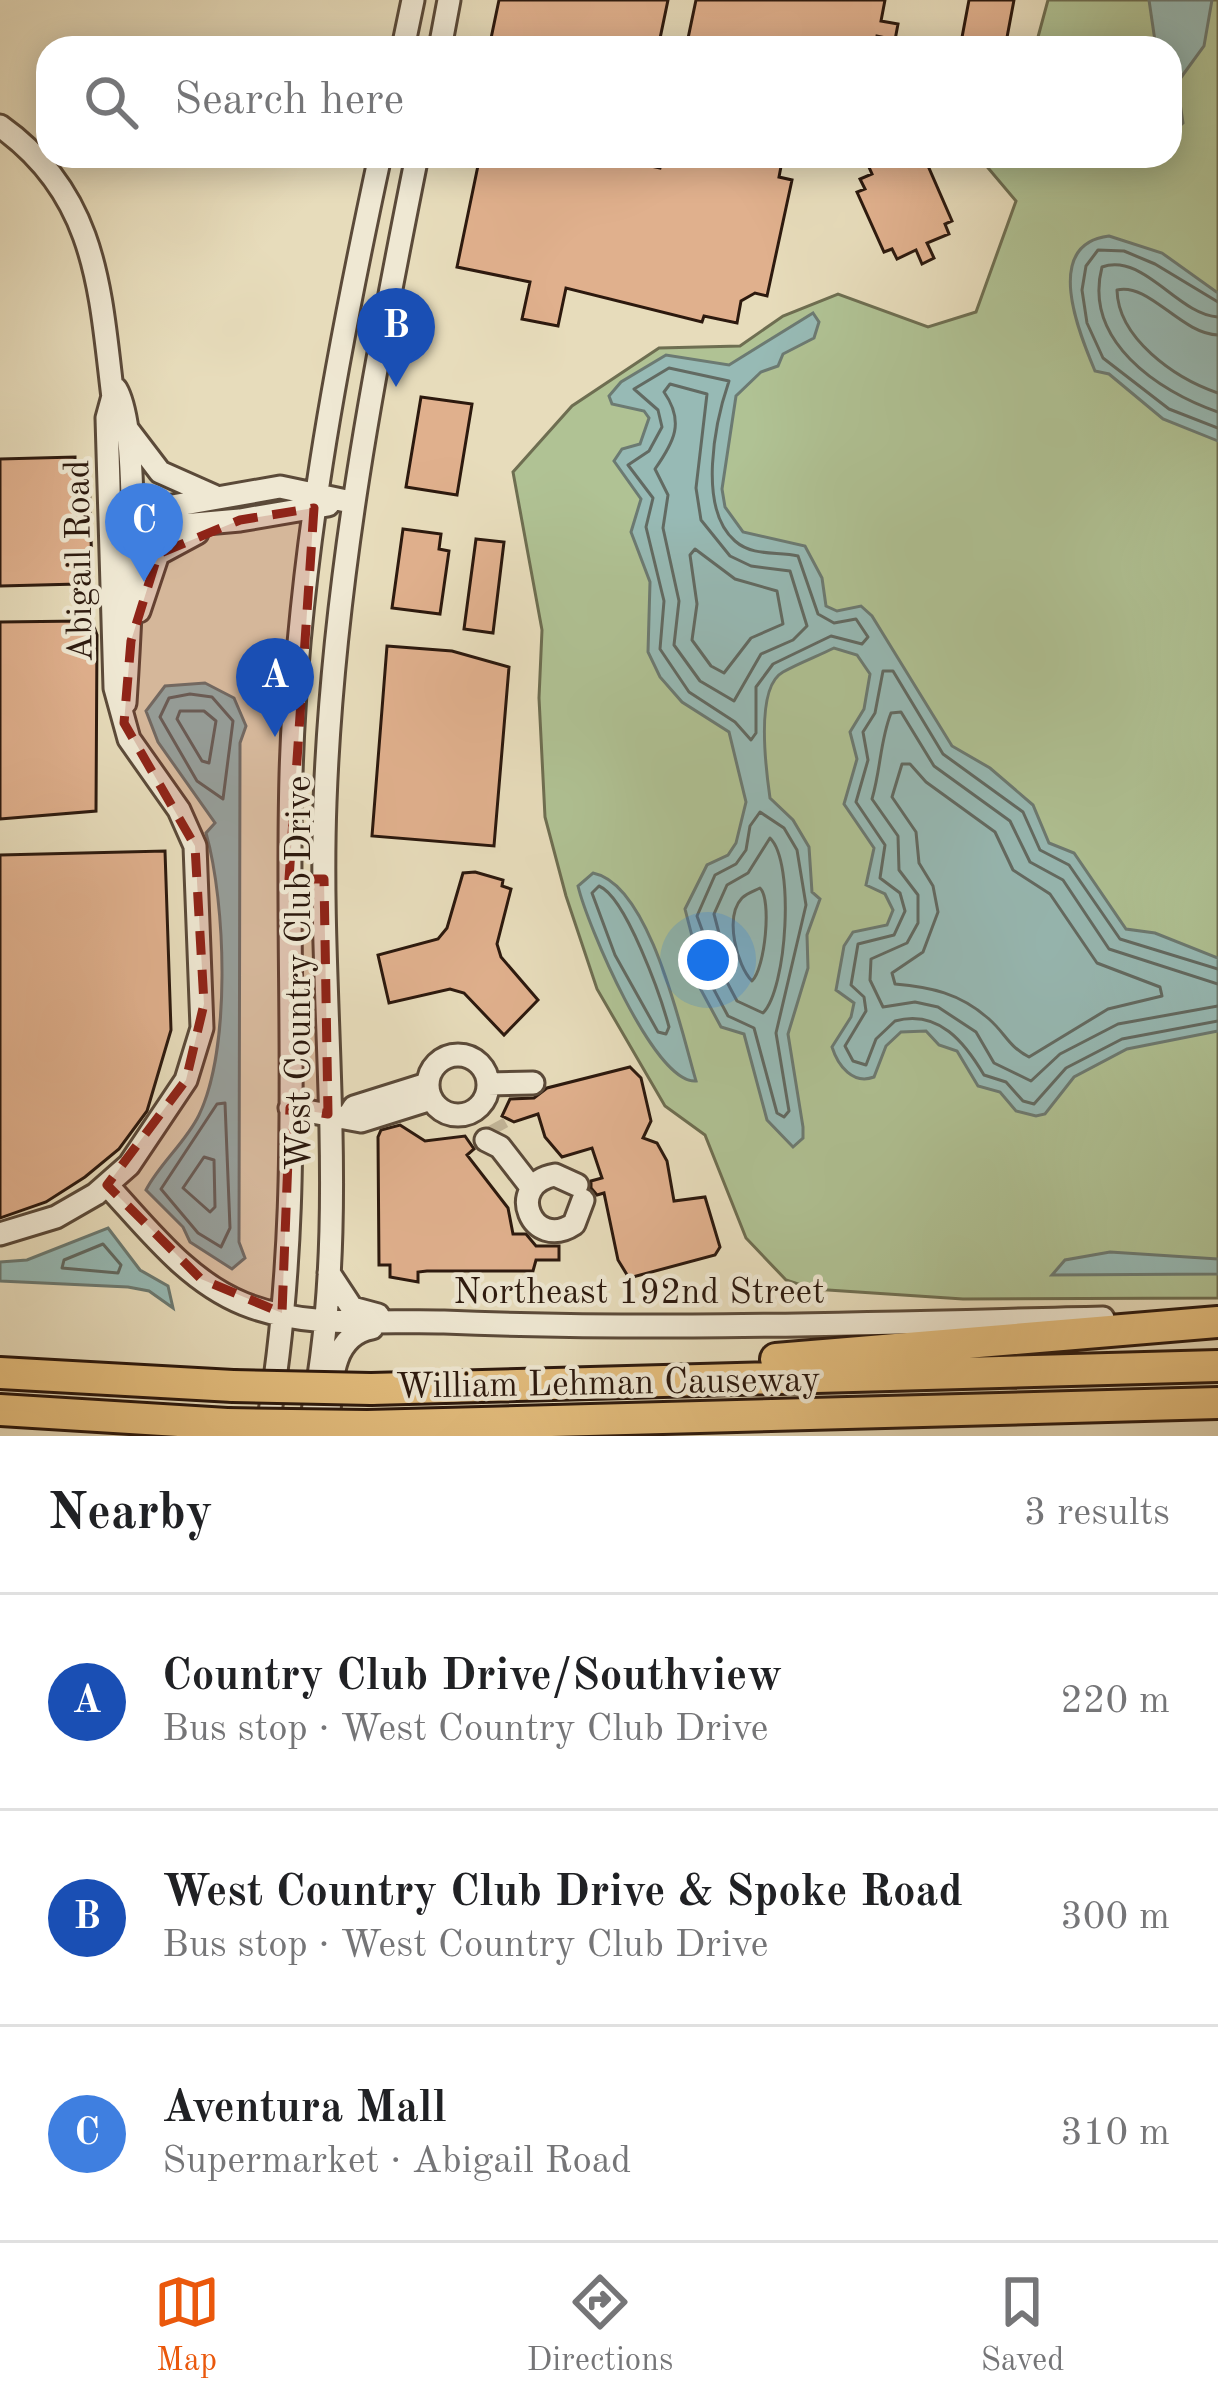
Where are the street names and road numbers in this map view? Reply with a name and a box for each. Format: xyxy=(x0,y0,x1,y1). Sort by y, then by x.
street label: Abigail Road xyxy=(61,459,101,663)
street label: West Country Club Drive xyxy=(283,775,319,1171)
street label: Northeast 192nd Street xyxy=(453,1276,825,1312)
street label: William Lehman Causeway xyxy=(395,1363,821,1407)

